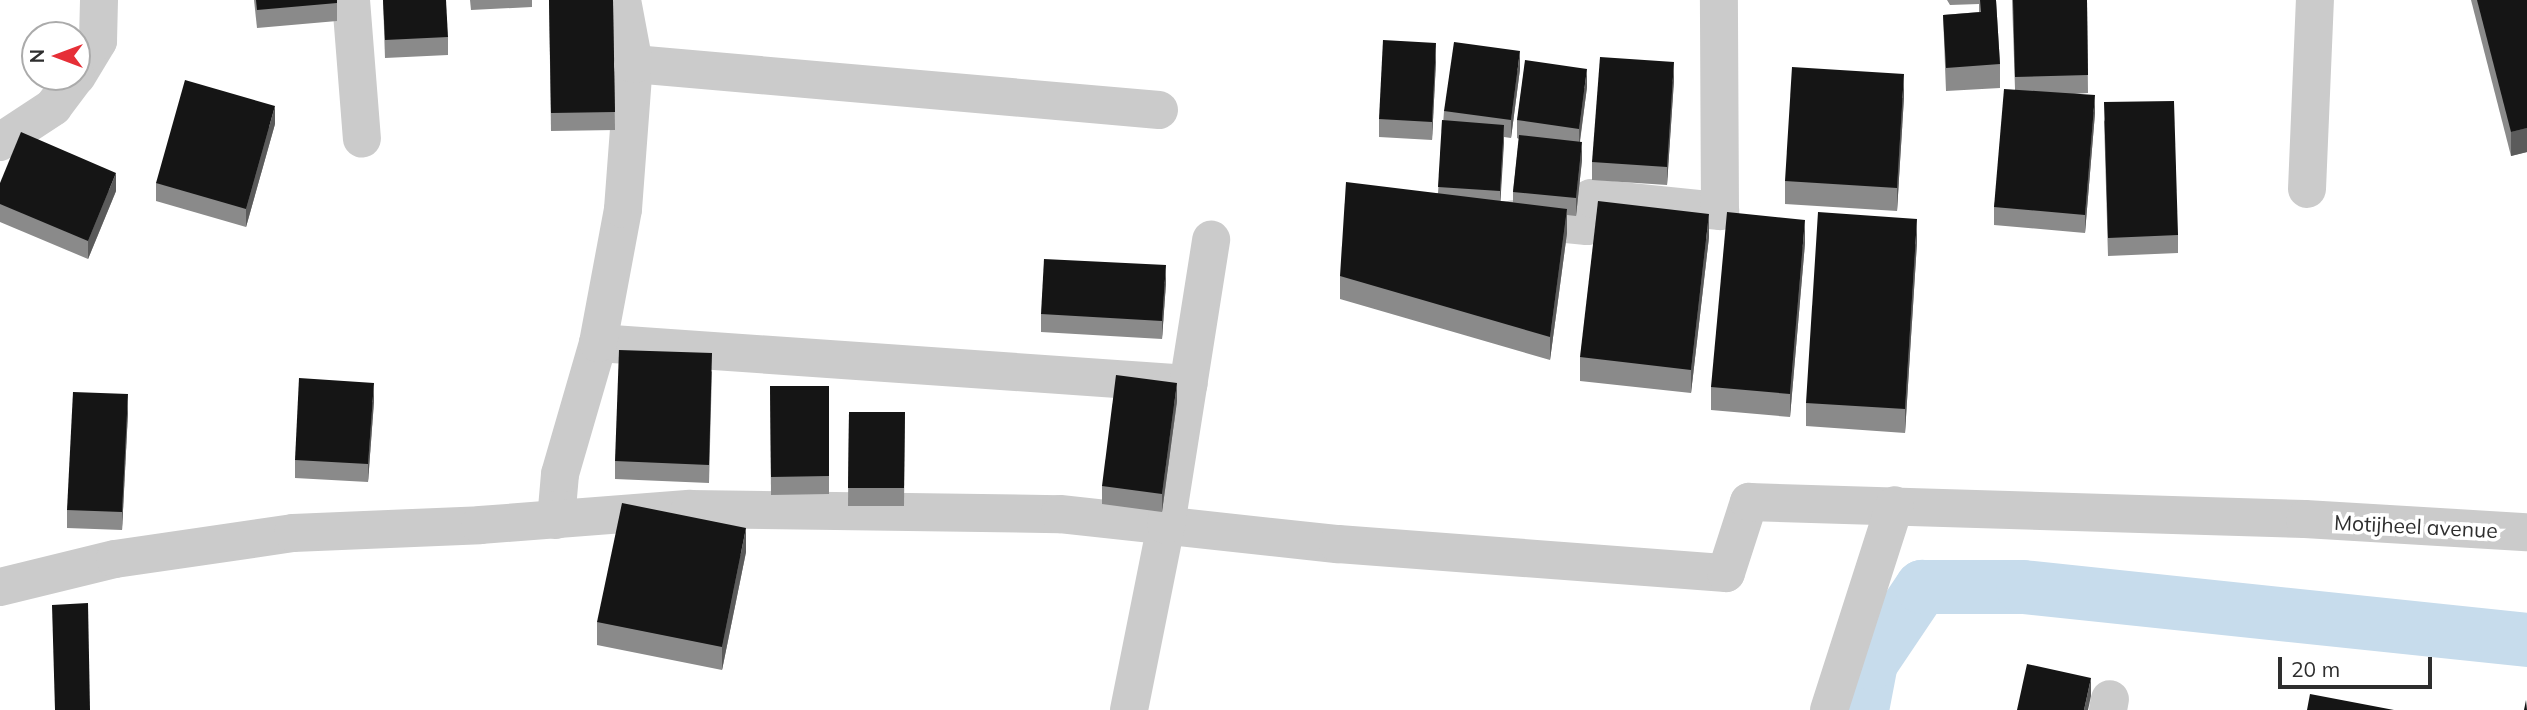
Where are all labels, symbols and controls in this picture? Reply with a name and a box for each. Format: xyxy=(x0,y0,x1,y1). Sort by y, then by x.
north arrow xyxy=(21,21,91,91)
text: N xyxy=(25,49,49,63)
street label: Motijheel avenue xyxy=(2334,509,2498,543)
scale bar xyxy=(2282,644,2436,688)
text: 20 m xyxy=(2291,656,2340,682)

